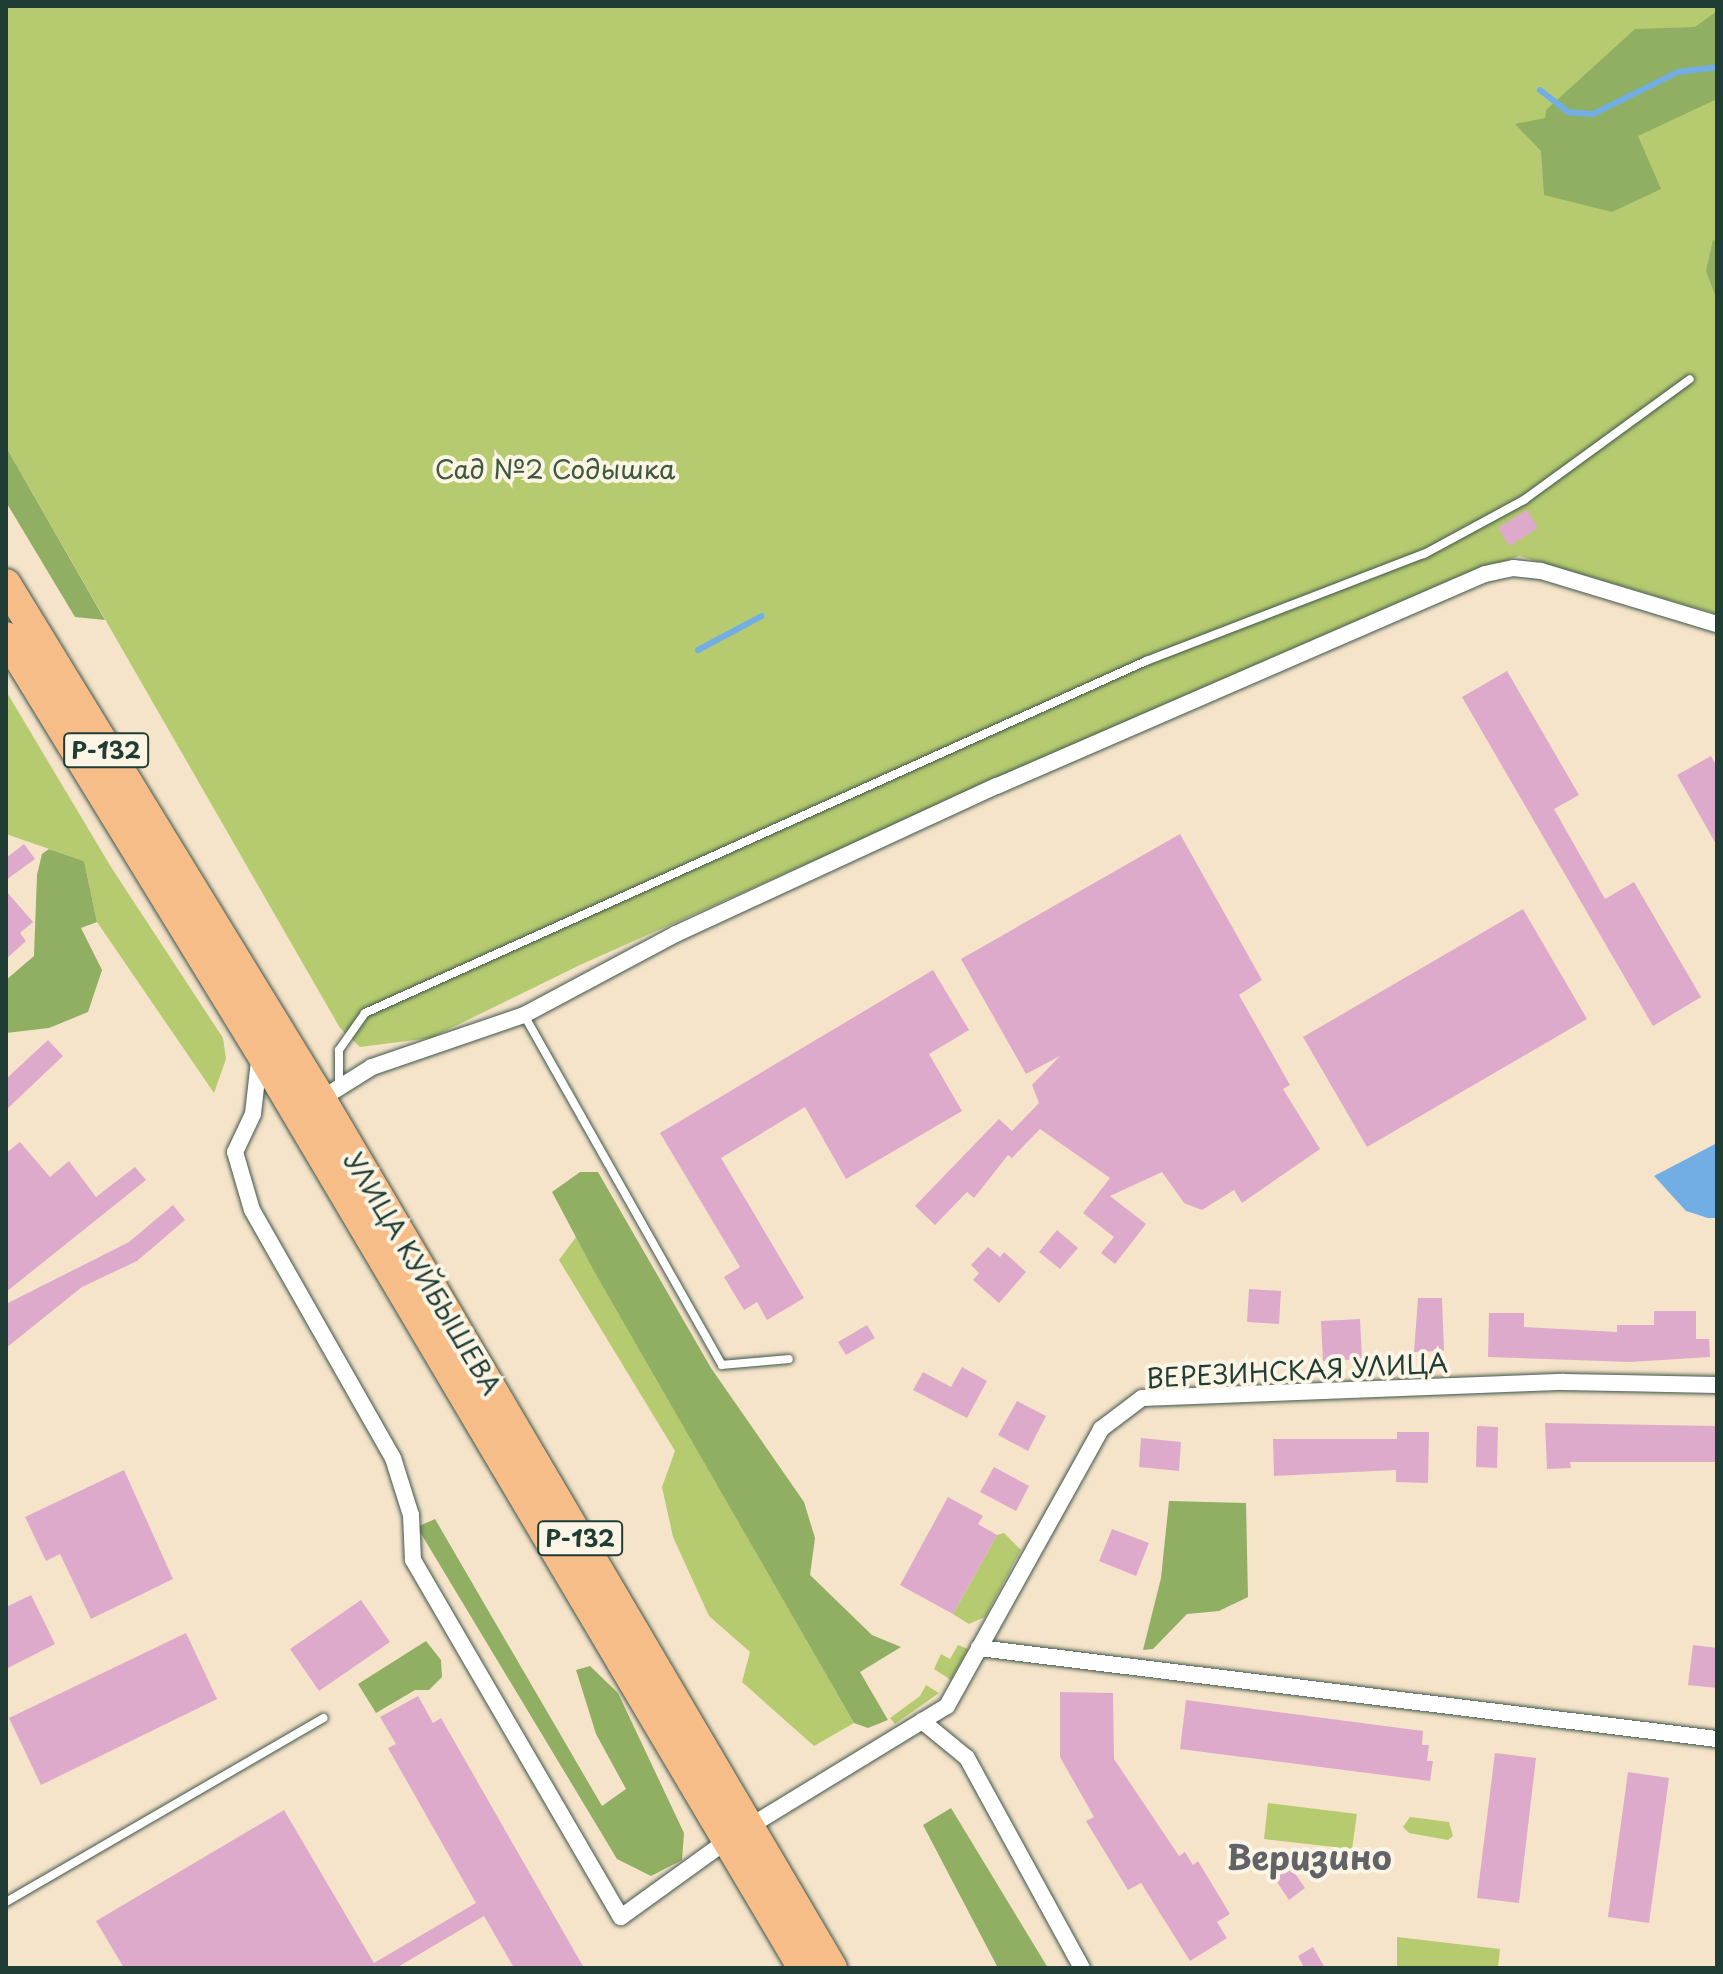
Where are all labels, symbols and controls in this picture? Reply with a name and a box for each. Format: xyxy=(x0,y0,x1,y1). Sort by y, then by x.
park label: Сад №2 Содышка xyxy=(435,453,675,485)
road number: Р-132 xyxy=(62,730,150,770)
street label: УЛИЦА КУЙБЫШЕВА xyxy=(338,1145,508,1401)
street label: ВЕРЕЗИНСКАЯ УЛИЦА xyxy=(1145,1347,1449,1393)
road number: Р-132 xyxy=(536,1518,624,1558)
district label: Веризино xyxy=(1226,1837,1392,1877)

